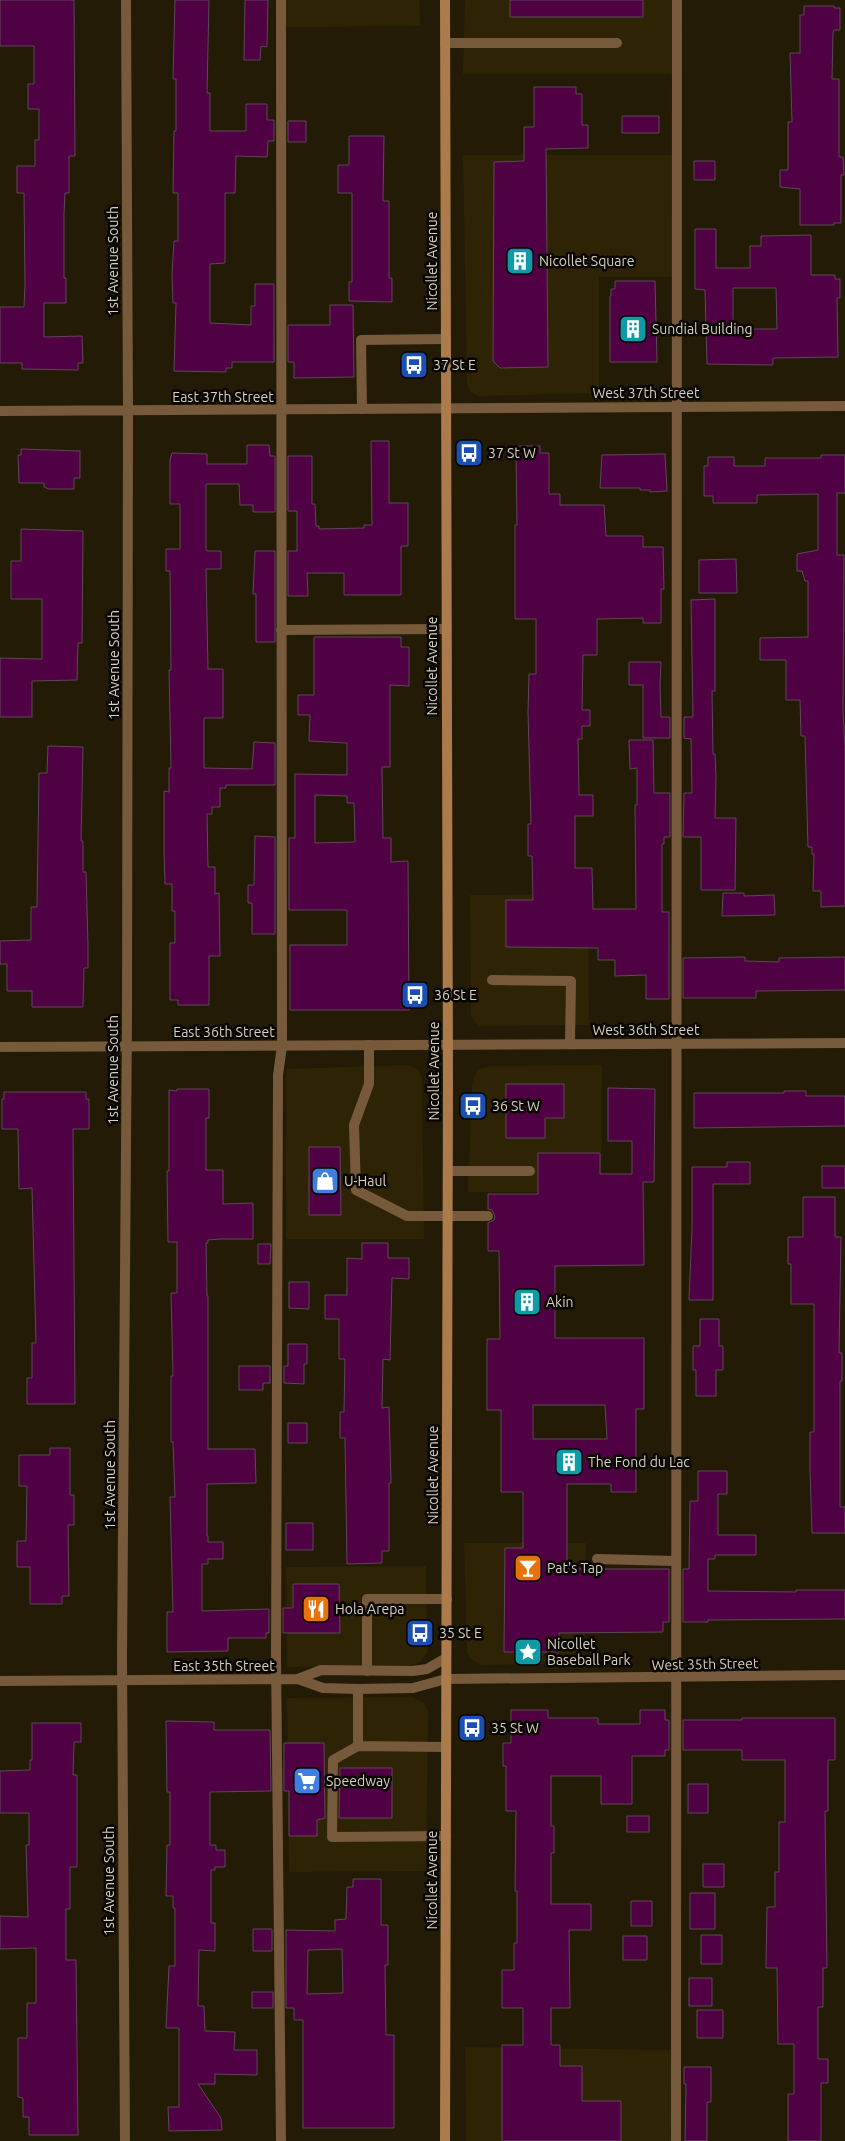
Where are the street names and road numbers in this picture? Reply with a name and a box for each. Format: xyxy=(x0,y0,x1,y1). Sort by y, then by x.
street label: 1st Avenue South xyxy=(105,206,121,316)
street label: Nicollet Avenue xyxy=(424,212,440,311)
street label: West 37th Street xyxy=(593,385,700,401)
street label: East 37th Street xyxy=(172,389,274,405)
street label: 1st Avenue South xyxy=(106,610,122,720)
street label: Nicollet Avenue xyxy=(424,617,440,716)
street label: 1st Avenue South xyxy=(105,1015,121,1125)
street label: Nicollet Avenue xyxy=(426,1022,442,1121)
street label: West 36th Street xyxy=(593,1022,700,1038)
street label: East 36th Street xyxy=(173,1024,275,1040)
street label: 1st Avenue South xyxy=(102,1420,118,1530)
street label: Nicollet Avenue xyxy=(425,1426,441,1525)
street label: West 35th Street xyxy=(651,1655,759,1673)
street label: East 35th Street xyxy=(173,1658,275,1674)
street label: 1st Avenue South xyxy=(101,1826,117,1936)
street label: Nicollet Avenue xyxy=(424,1831,440,1930)

